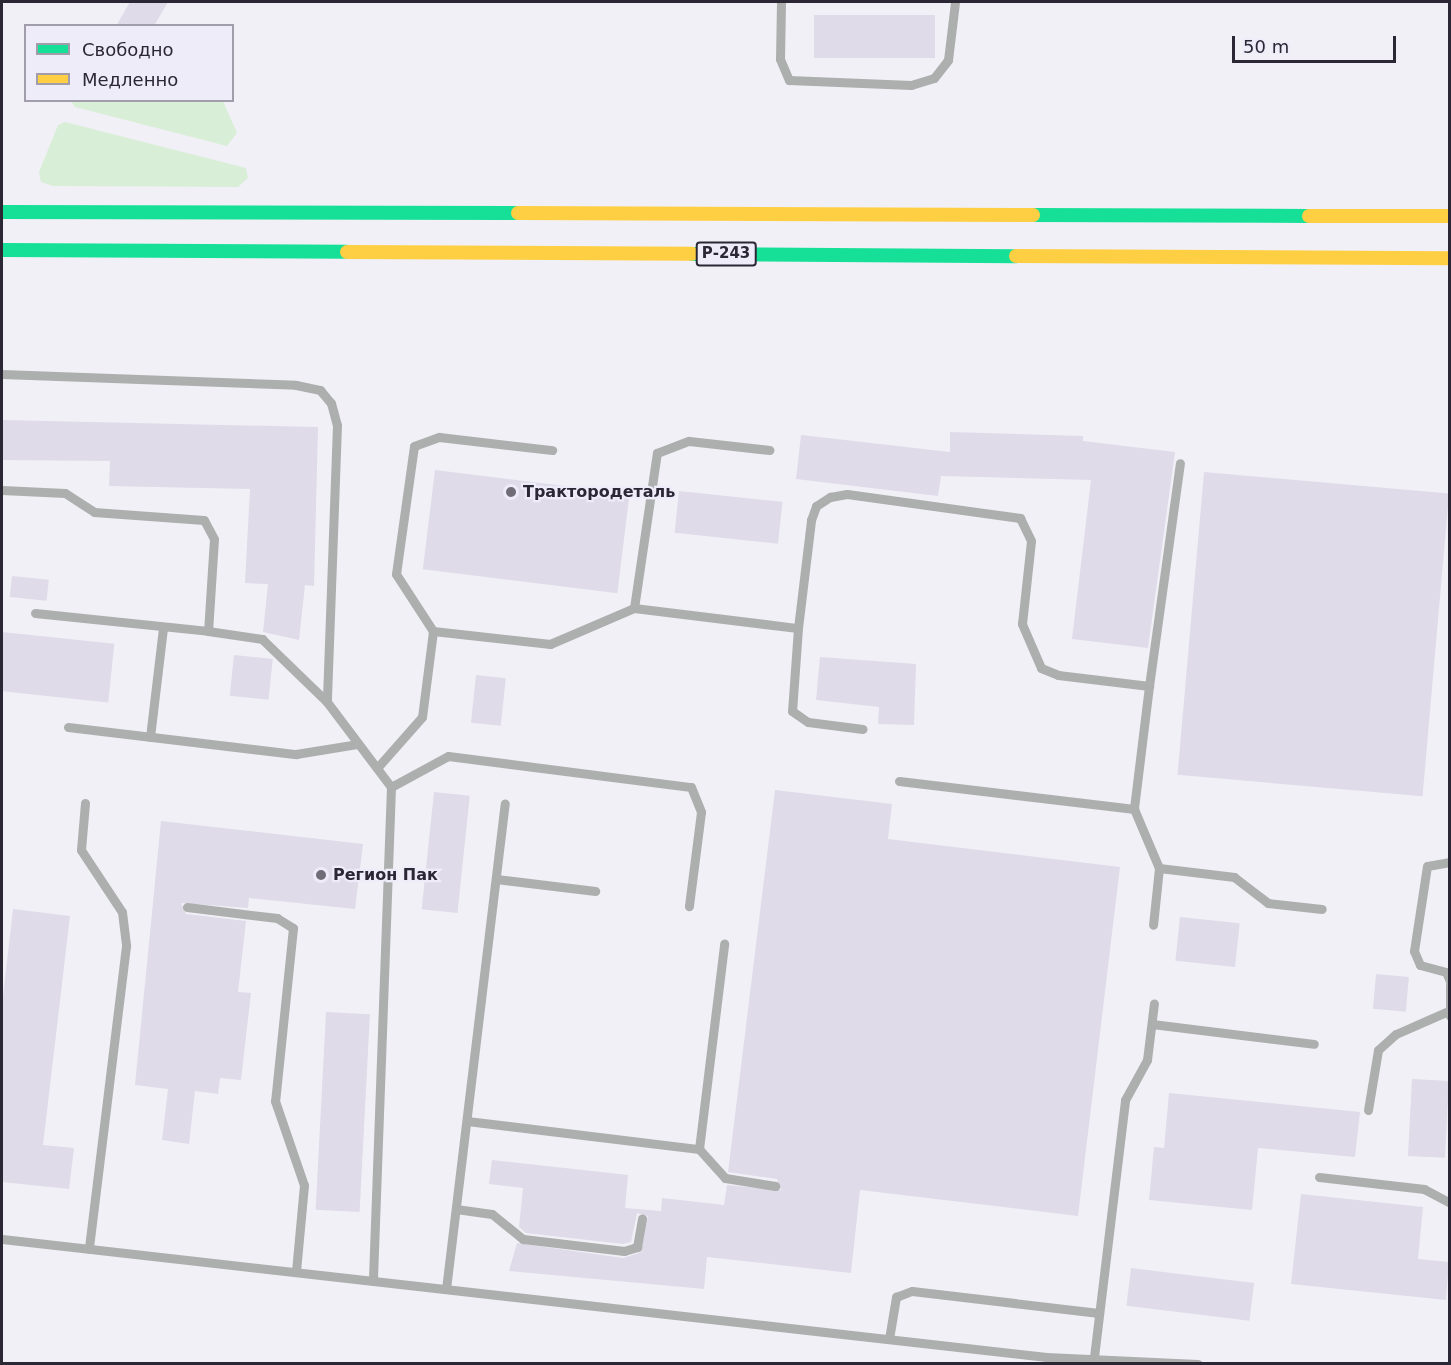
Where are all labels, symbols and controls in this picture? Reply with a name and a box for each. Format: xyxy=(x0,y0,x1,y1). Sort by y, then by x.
legend xyxy=(24,24,234,102)
scale bar xyxy=(1235,24,1398,62)
text: 50 m xyxy=(1243,36,1289,57)
text: Свободно xyxy=(82,39,174,60)
text: Медленно xyxy=(82,69,178,90)
road number: Р-243 xyxy=(694,242,758,266)
place label: Трактородеталь xyxy=(523,482,675,502)
marker: Трактородеталь xyxy=(504,485,518,499)
place label: Регион Пак xyxy=(333,865,438,885)
marker: Регион Пак xyxy=(314,868,328,882)

